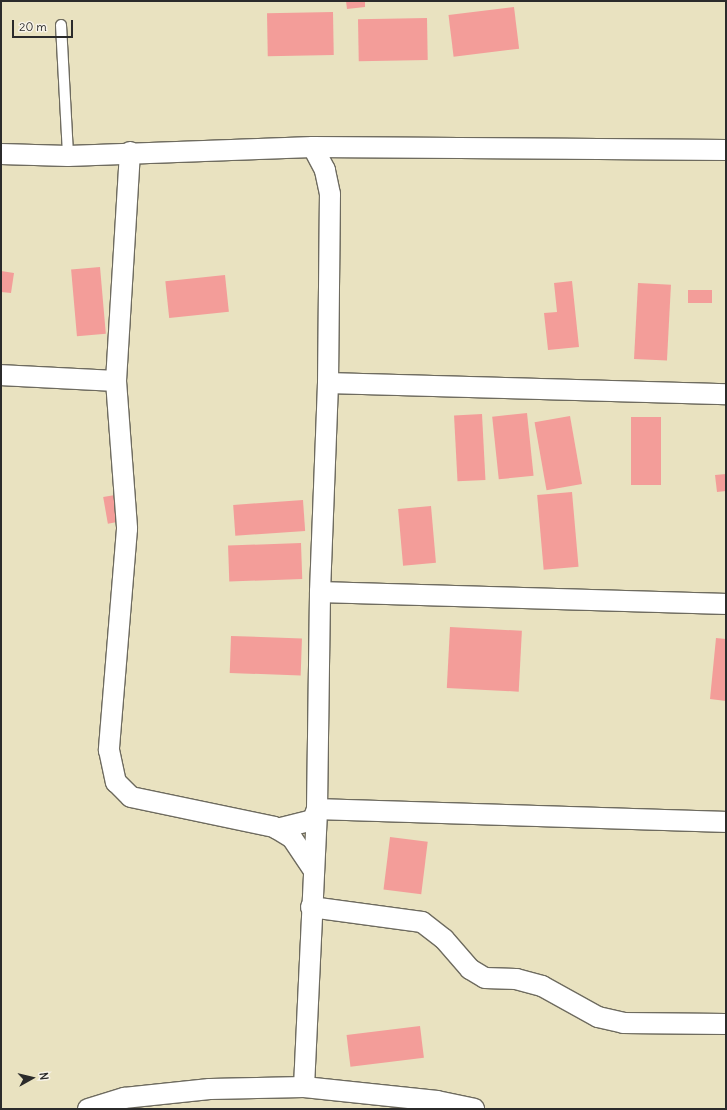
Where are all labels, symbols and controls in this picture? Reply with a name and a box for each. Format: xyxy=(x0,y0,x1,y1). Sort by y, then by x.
scale bar xyxy=(14,12,75,38)
text: 20 m xyxy=(19,19,47,34)
north arrow xyxy=(12,1058,52,1098)
text: N xyxy=(36,1072,51,1081)

